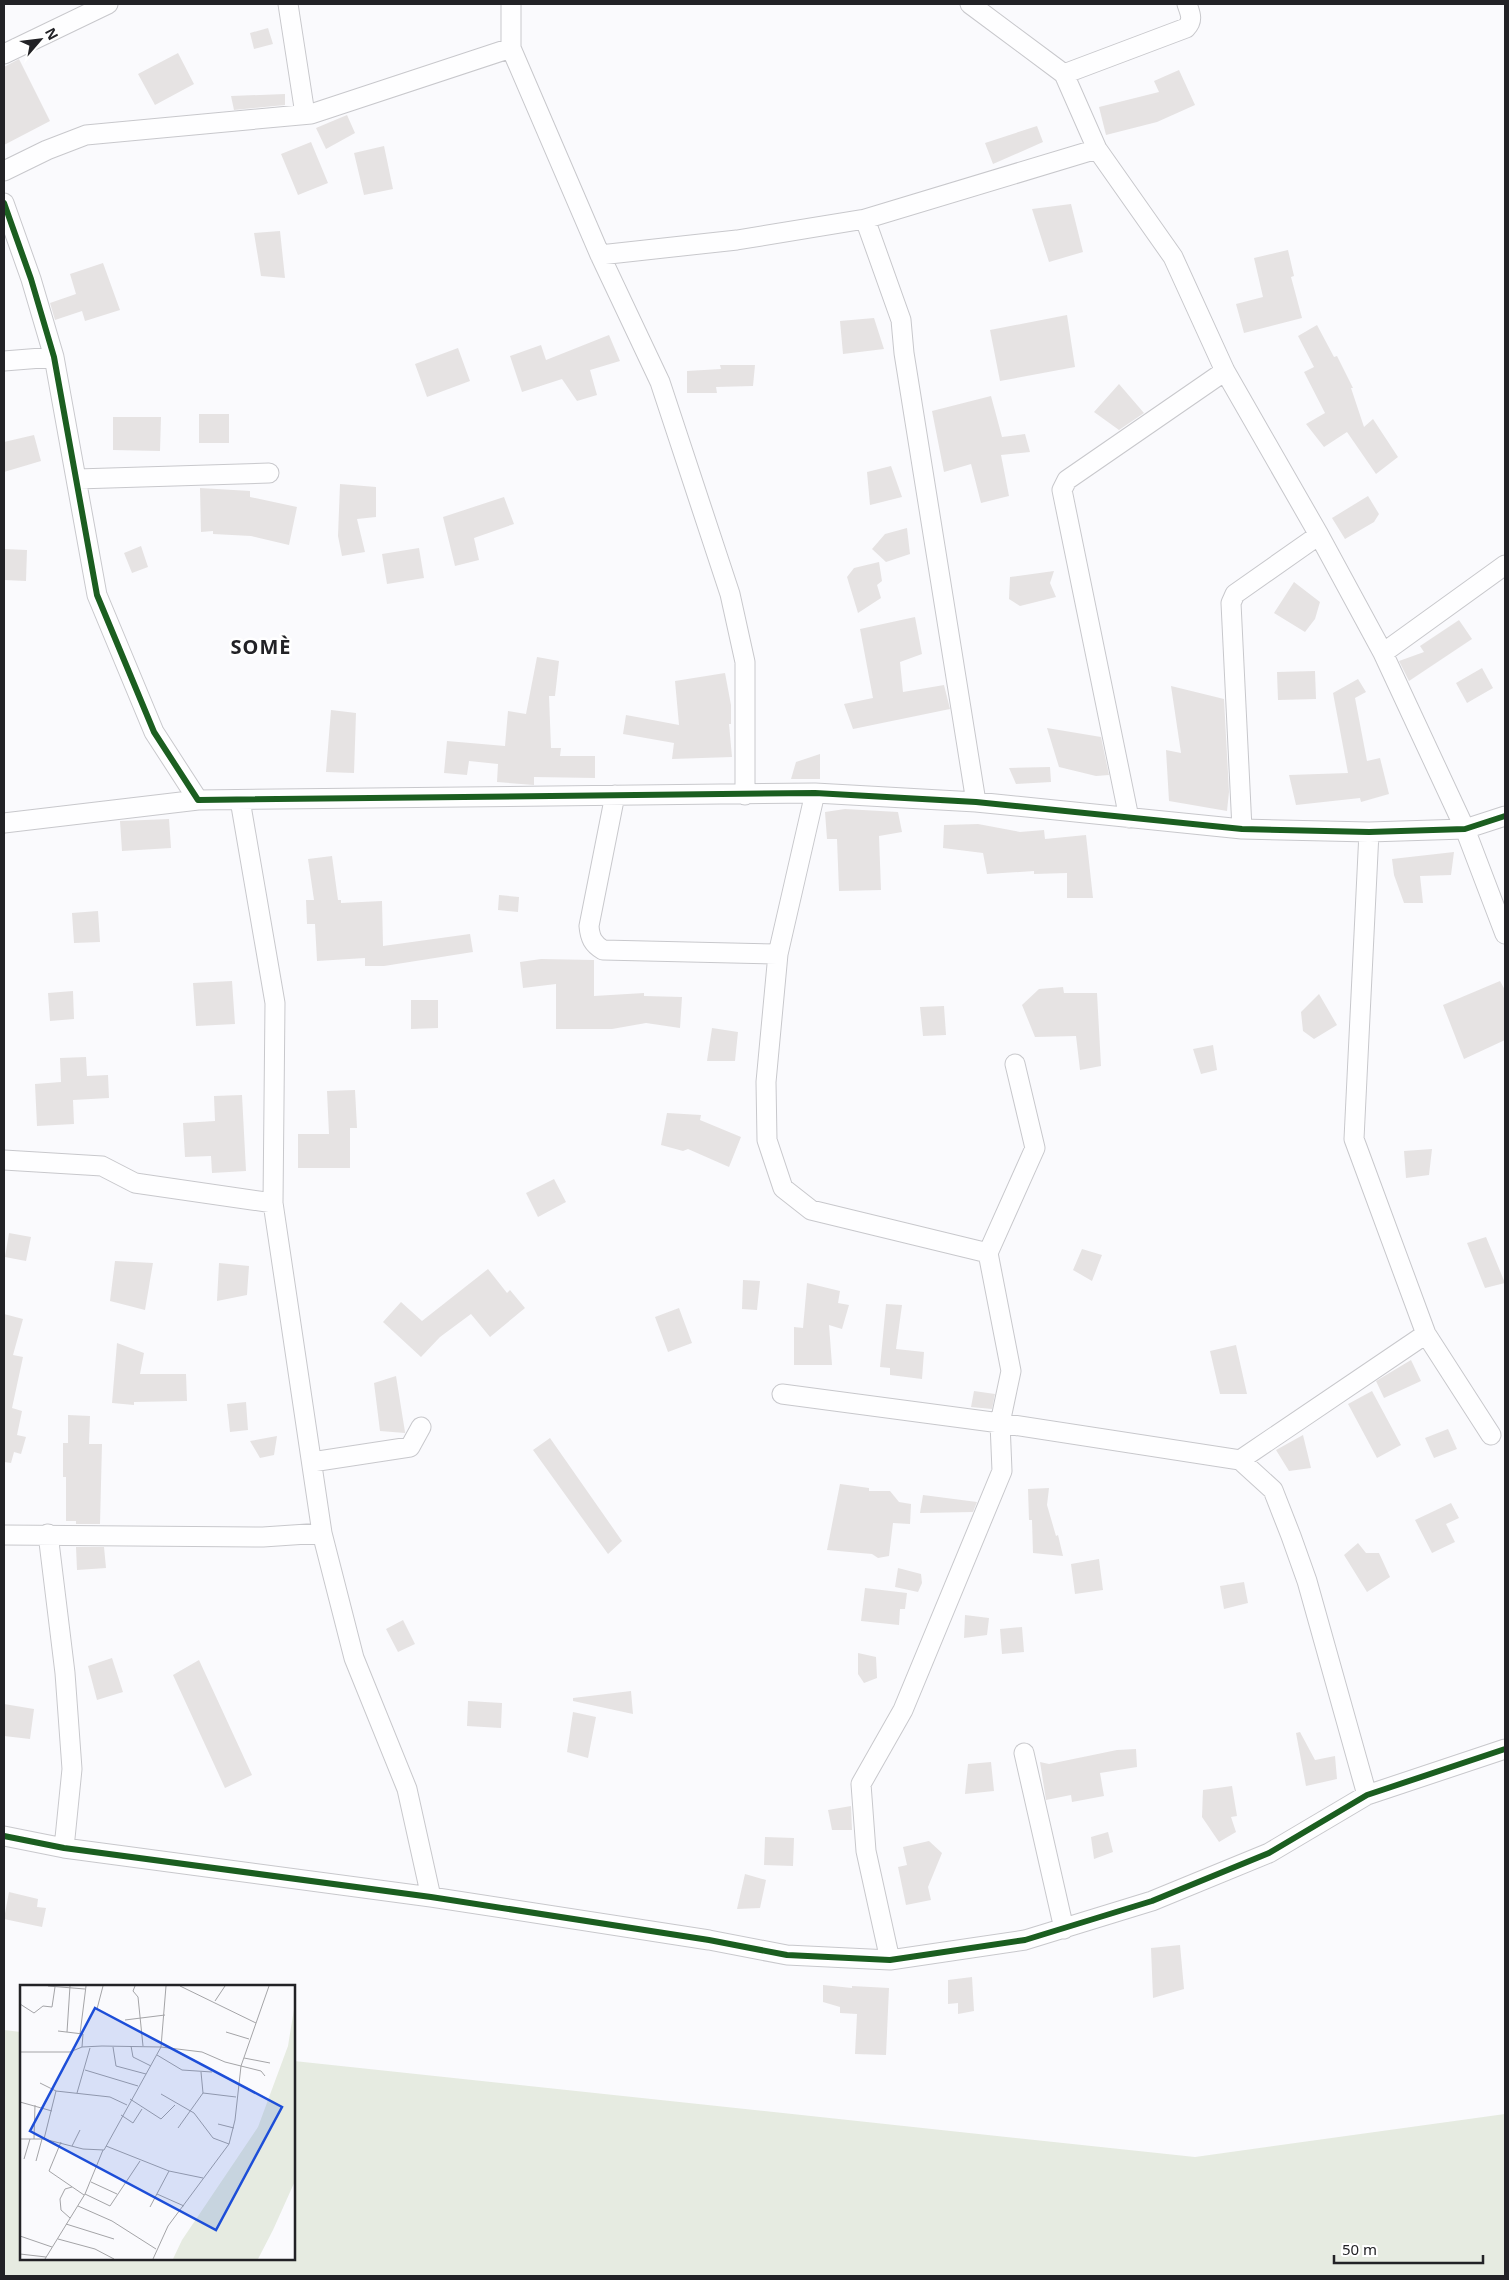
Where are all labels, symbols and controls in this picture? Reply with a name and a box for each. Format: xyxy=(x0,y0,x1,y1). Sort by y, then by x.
north arrow xyxy=(15,15,65,65)
text: N xyxy=(41,24,63,43)
district label: SOMÈ xyxy=(231,633,291,660)
inset map xyxy=(20,1985,295,2260)
scale bar xyxy=(1334,2232,1483,2264)
text: 50 m xyxy=(1342,2239,1377,2259)

